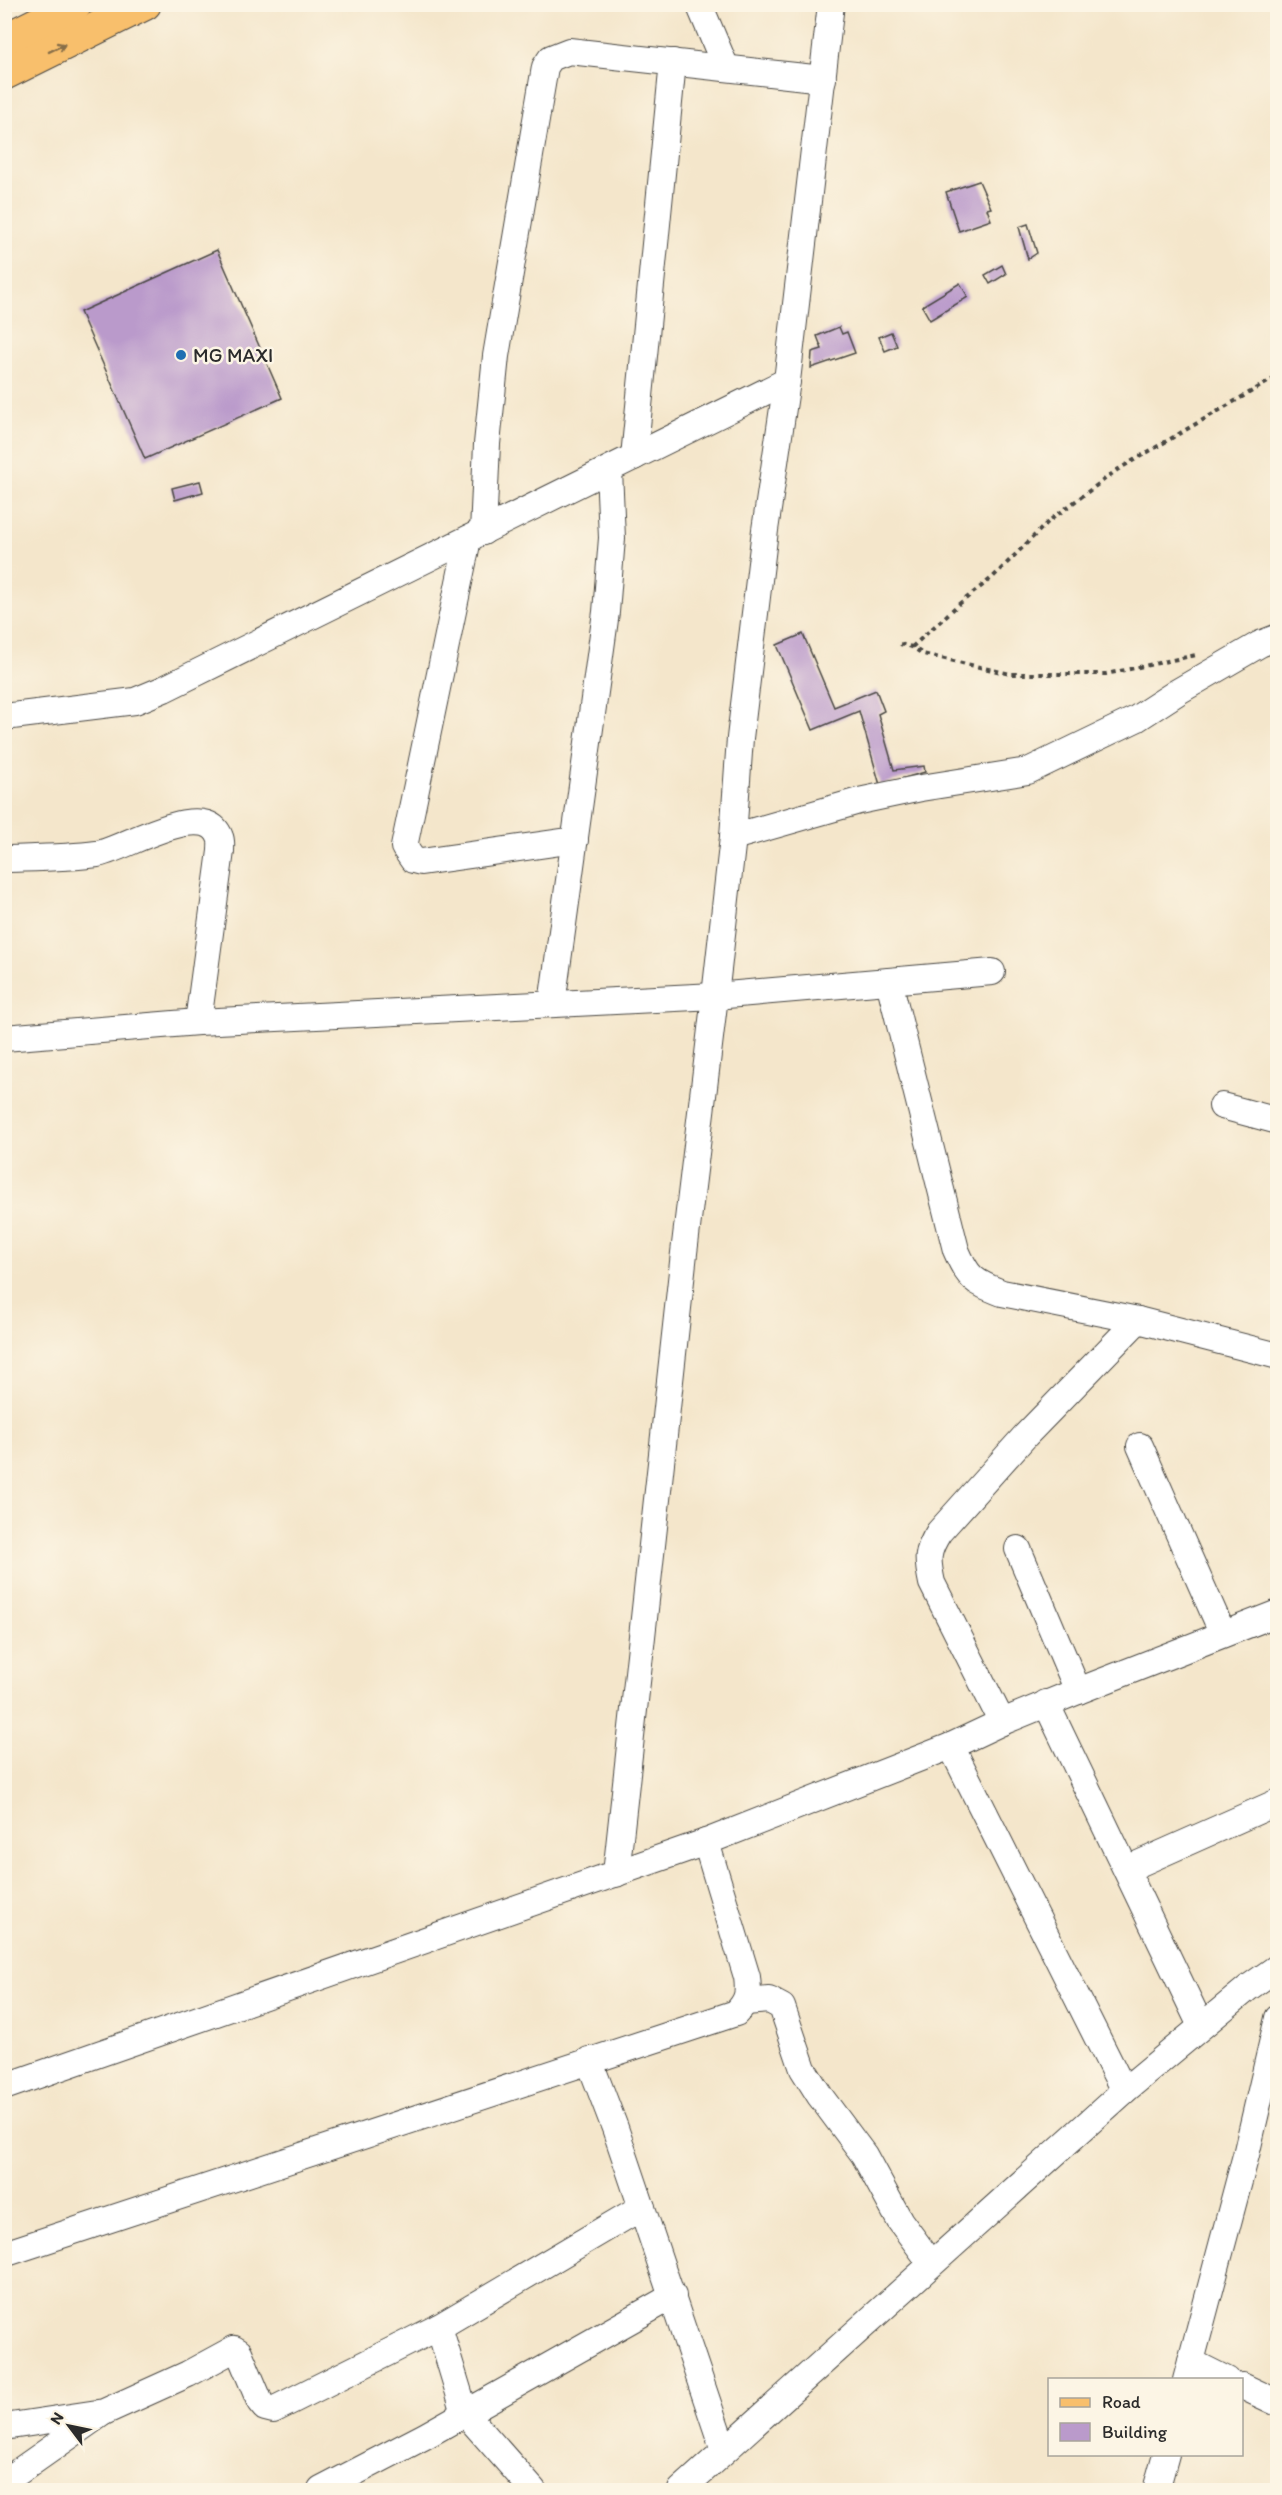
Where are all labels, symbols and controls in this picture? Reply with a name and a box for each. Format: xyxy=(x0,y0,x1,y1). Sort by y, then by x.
one-way arrow xyxy=(48,41,66,53)
place label: MG MAXI xyxy=(193,343,273,367)
marker: MG MAXI xyxy=(174,348,188,362)
legend xyxy=(1048,2378,1243,2456)
text: Road xyxy=(1102,2391,1141,2413)
north arrow xyxy=(39,2396,99,2456)
text: N xyxy=(46,2409,68,2428)
text: Building xyxy=(1102,2421,1168,2443)

